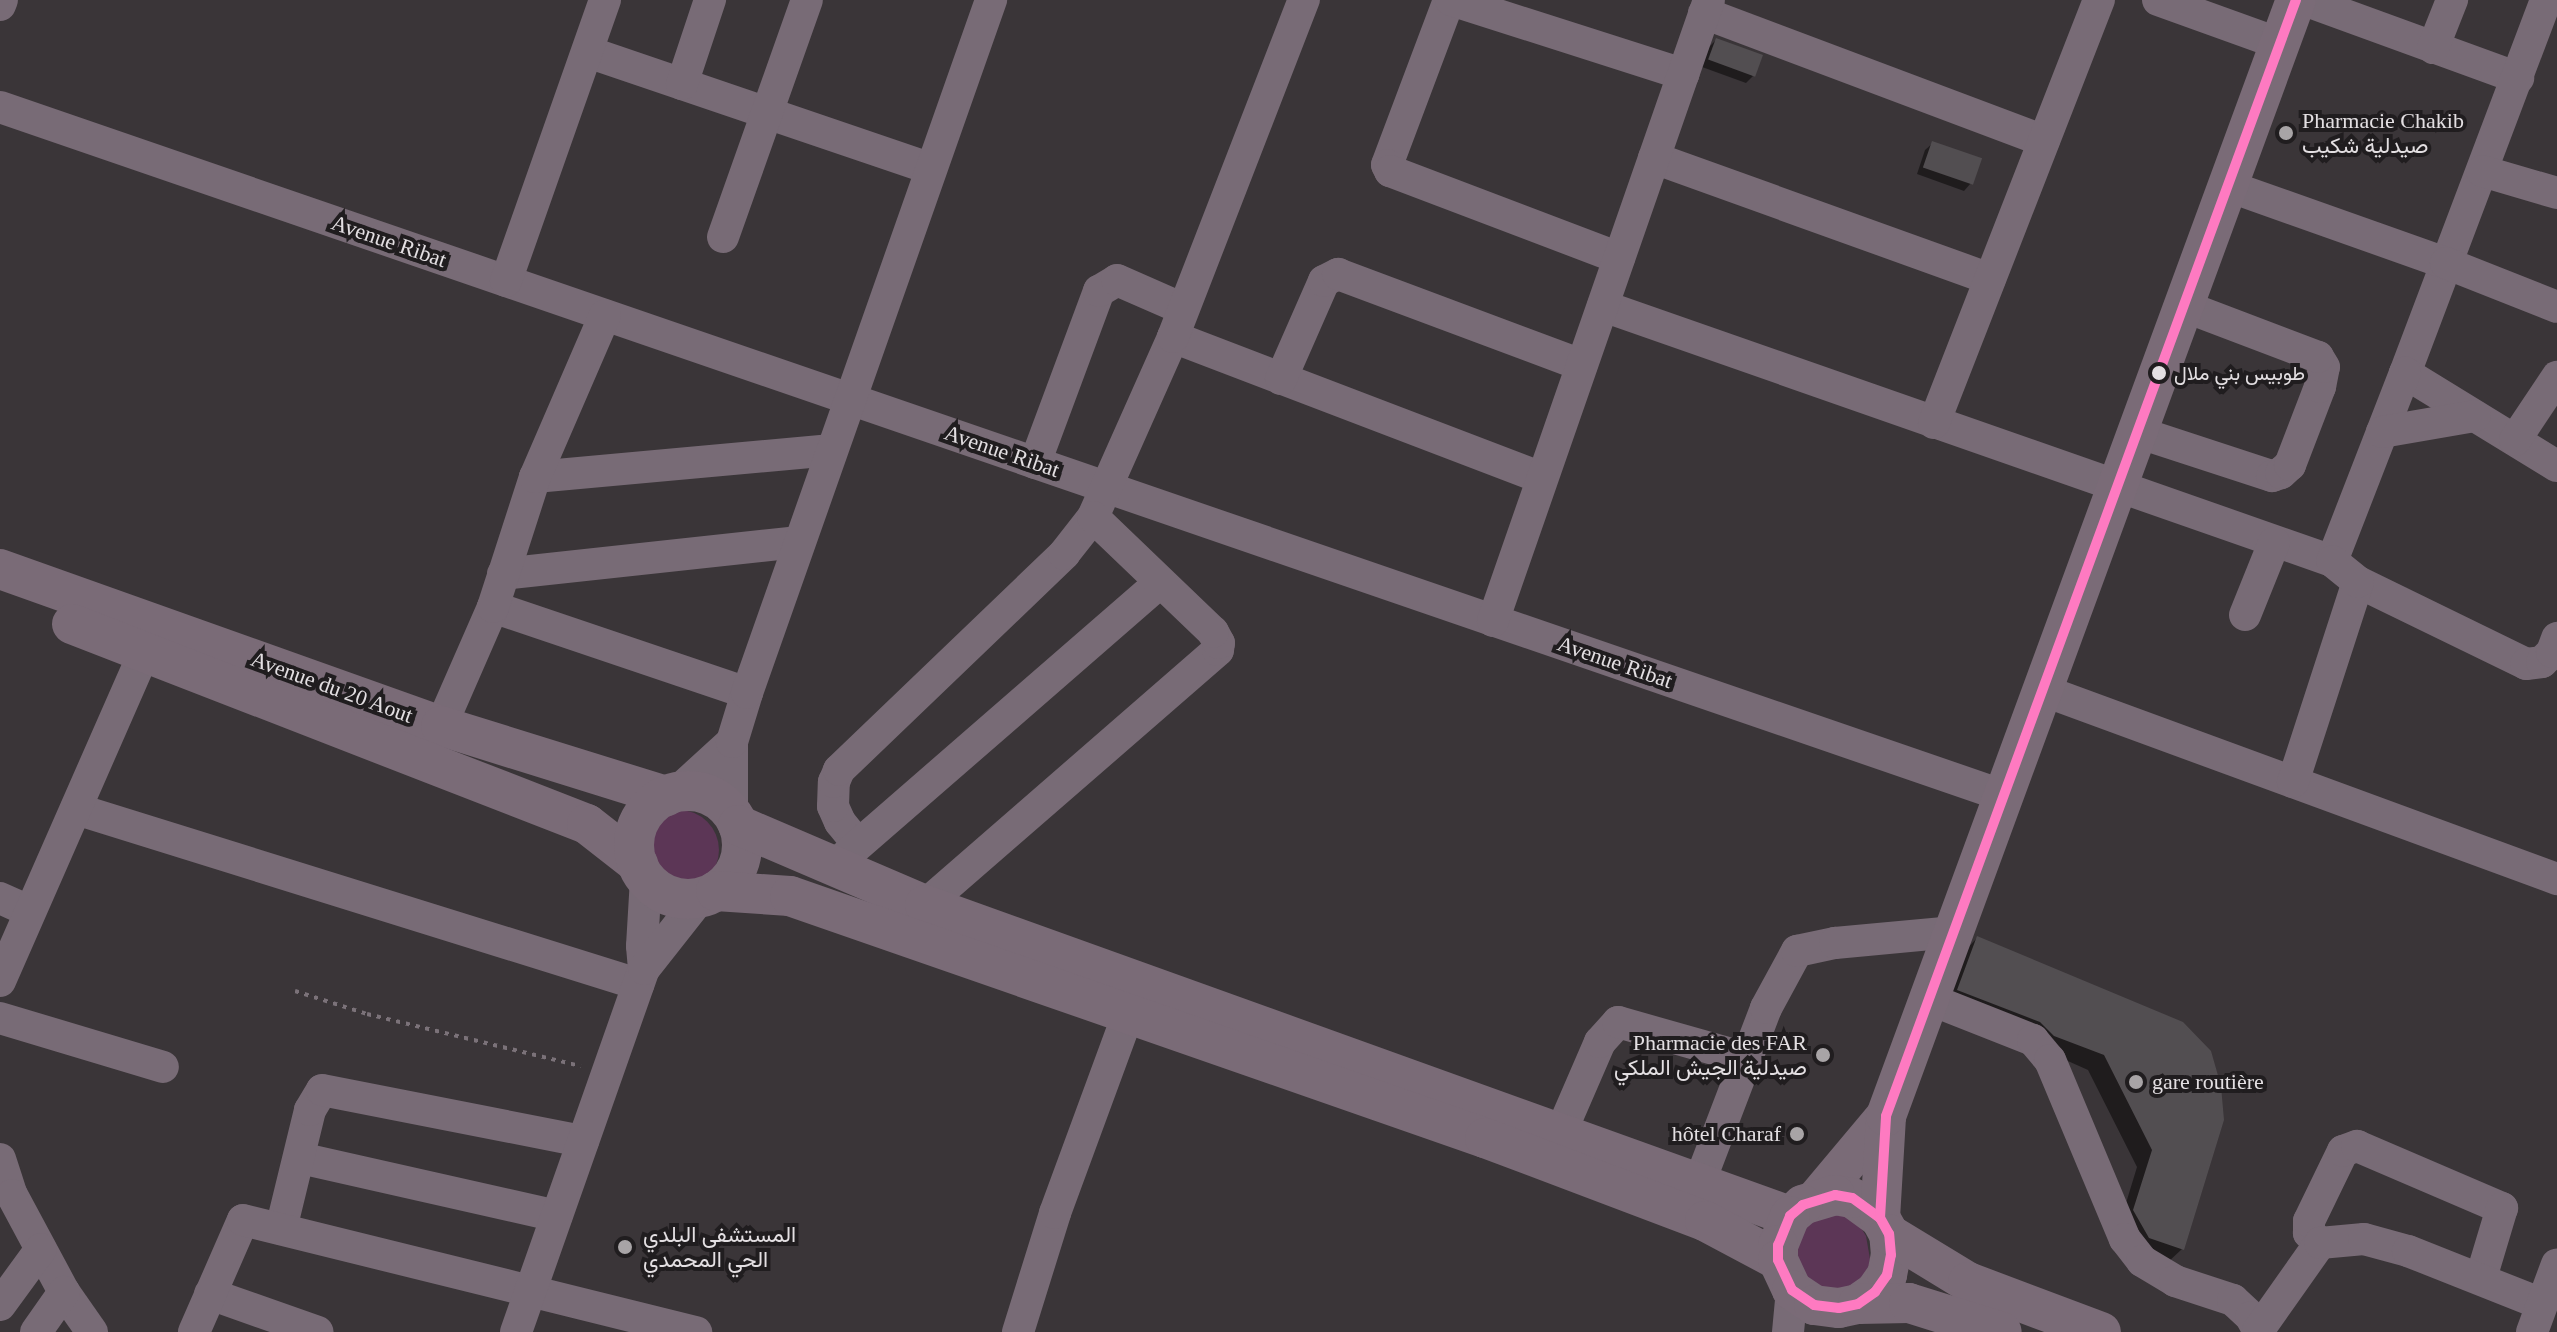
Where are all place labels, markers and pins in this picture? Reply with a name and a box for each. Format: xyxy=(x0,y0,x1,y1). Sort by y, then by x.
place label: Pharmacie Chakib صيدلية شكيب xyxy=(2302,107,2464,158)
marker: Pharmacie Chakib صيدلية شكيب xyxy=(2277,124,2295,142)
place label: طوبيس بني ملال xyxy=(2174,361,2305,385)
marker: طوبيس بني ملال xyxy=(2151,365,2167,381)
place label: Pharmacie des FAR صيدلية الجيش الملكي xyxy=(1614,1029,1807,1080)
marker: Pharmacie des FAR صيدلية الجيش الملكي xyxy=(1814,1046,1832,1064)
place label: gare routière xyxy=(2152,1069,2264,1095)
marker: gare routière xyxy=(2127,1073,2145,1091)
place label: hôtel Charaf xyxy=(1672,1121,1781,1147)
marker: hôtel Charaf xyxy=(1788,1125,1806,1143)
place label: المستشفى البلدي الحي المحمدي xyxy=(643,1221,796,1272)
marker: المستشفى البلدي الحي المحمدي xyxy=(614,1236,636,1258)

